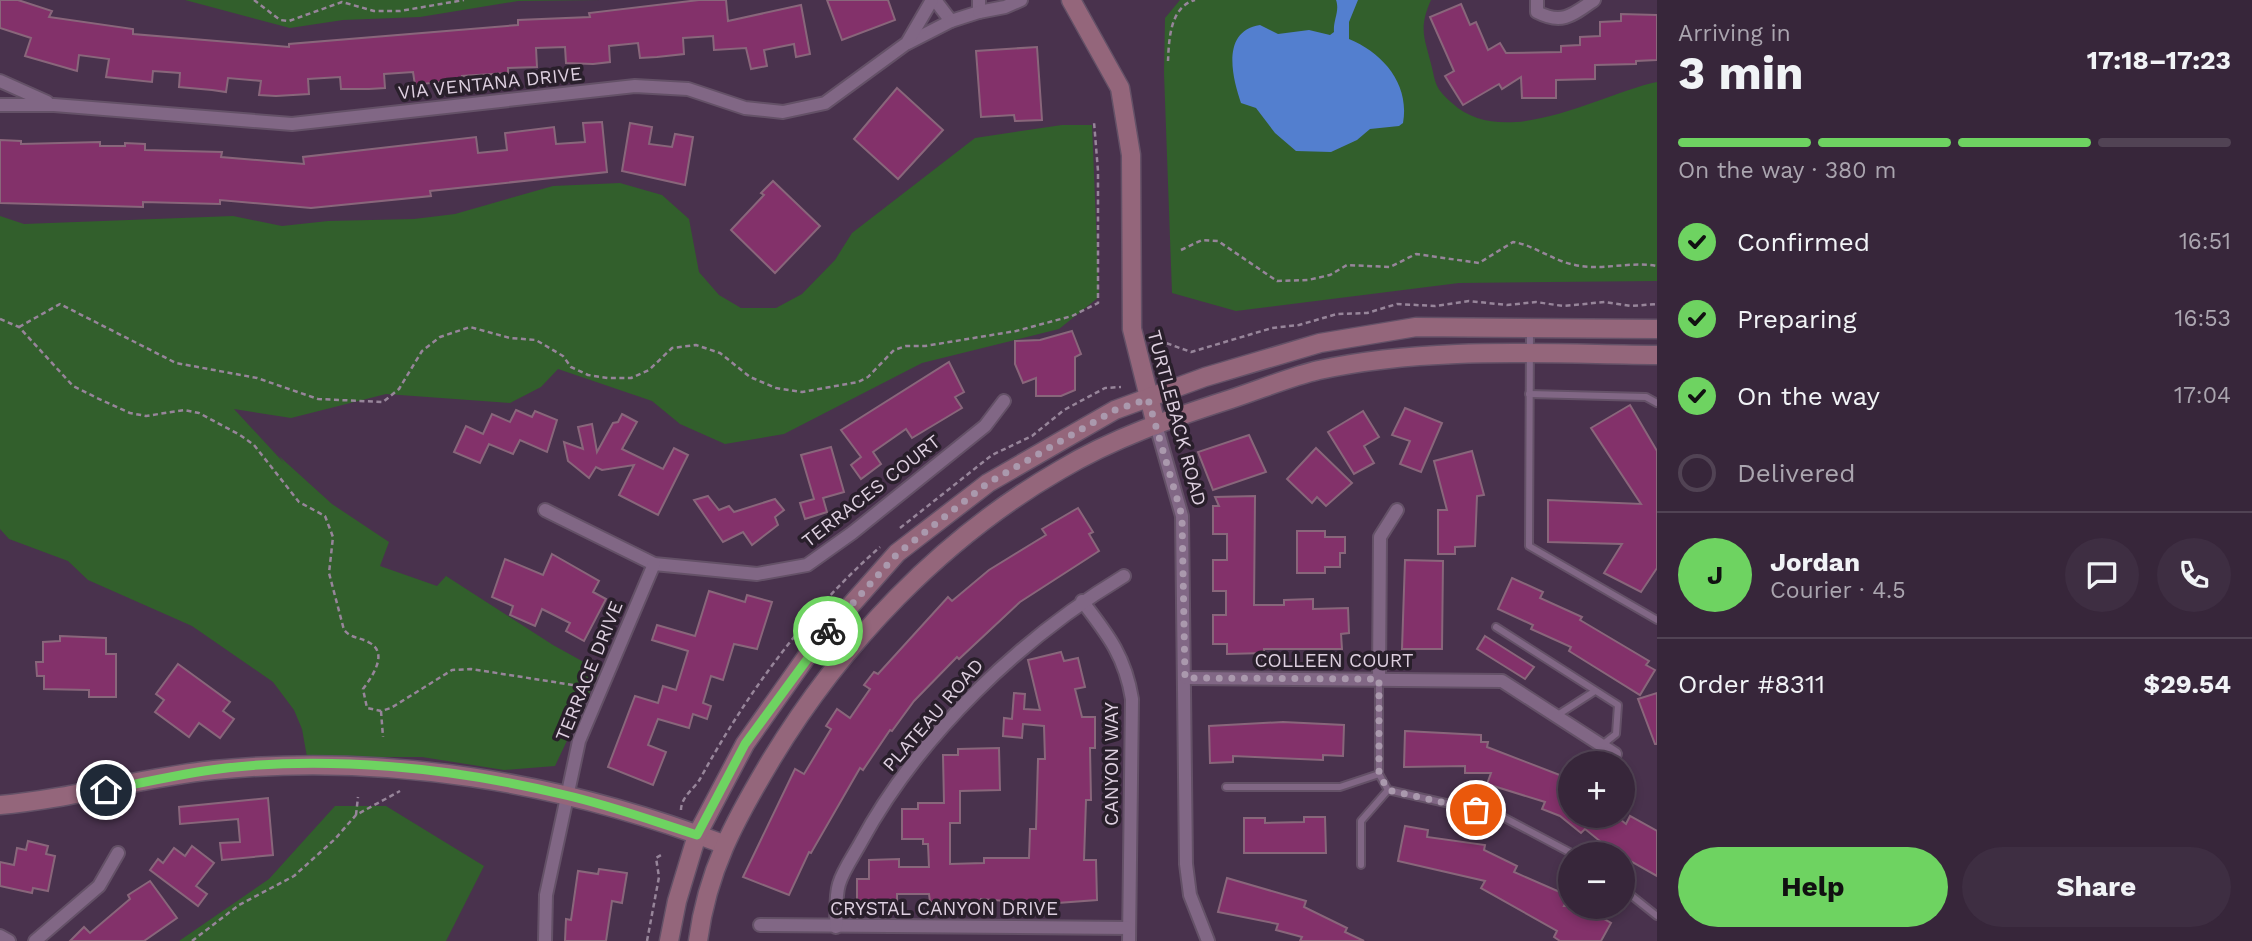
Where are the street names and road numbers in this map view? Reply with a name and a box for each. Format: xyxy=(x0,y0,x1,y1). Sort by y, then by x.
street label: VIA VENTANA DRIVE xyxy=(397,62,583,104)
street label: TURTLEBACK ROAD xyxy=(1142,328,1212,508)
street label: TERRACES COURT xyxy=(797,430,945,552)
street label: TERRACE DRIVE xyxy=(550,598,628,744)
street label: COLLEEN COURT xyxy=(1254,649,1414,672)
street label: PLATEAU ROAD xyxy=(878,654,988,776)
street label: CANYON WAY xyxy=(1100,702,1123,826)
street label: CRYSTAL CANYON DRIVE xyxy=(830,897,1058,920)

